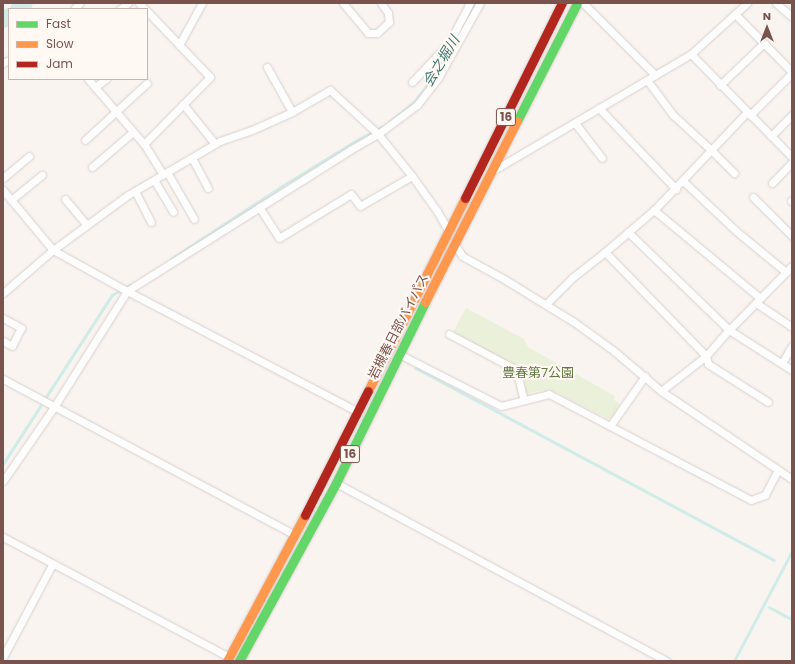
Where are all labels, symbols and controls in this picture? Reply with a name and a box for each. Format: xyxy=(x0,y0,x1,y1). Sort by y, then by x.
legend xyxy=(8,8,148,80)
north arrow xyxy=(747,8,787,48)
text: N xyxy=(763,8,771,24)
text: Fast xyxy=(46,15,71,32)
water label: 会之堀川 xyxy=(419,33,463,89)
text: Slow xyxy=(46,35,74,52)
text: Jam xyxy=(46,55,73,72)
road number: 16 xyxy=(495,107,517,127)
street label: 岩槻春日部バイパス xyxy=(365,271,433,383)
park label: 豊春第7公園 xyxy=(502,365,574,381)
road number: 16 xyxy=(339,444,361,464)

